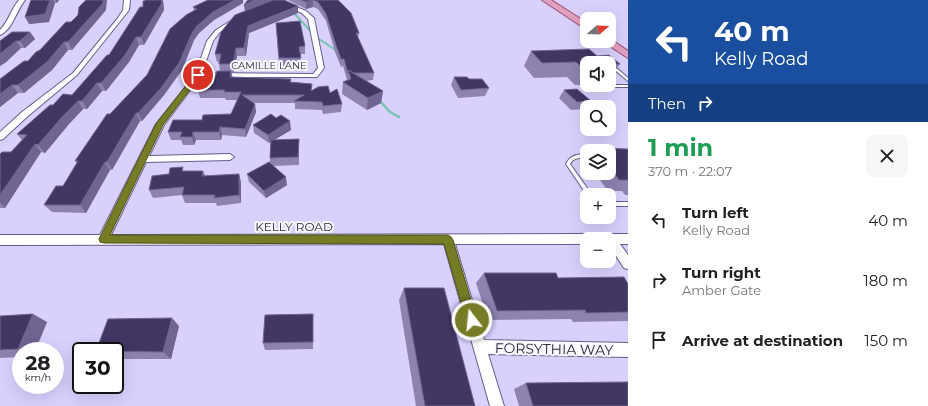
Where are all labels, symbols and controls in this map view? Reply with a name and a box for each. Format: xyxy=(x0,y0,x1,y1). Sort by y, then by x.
north arrow xyxy=(580,12,616,48)
map controls xyxy=(580,12,616,268)
text: 40 m xyxy=(714,14,790,48)
icon: left xyxy=(648,16,700,68)
text: Kelly Road xyxy=(714,48,808,70)
button: sound xyxy=(580,56,616,92)
pin xyxy=(181,58,215,92)
street label: CAMILLE LANE xyxy=(231,59,307,72)
icon: arrive xyxy=(187,64,209,86)
icon: right xyxy=(694,92,716,114)
text: Then xyxy=(648,94,686,113)
button: search xyxy=(580,100,616,136)
text: 1 min xyxy=(648,133,713,162)
button: close xyxy=(866,135,908,177)
button: layers xyxy=(580,144,616,180)
text: 370 m · 22:07 xyxy=(648,163,732,179)
button: + xyxy=(580,188,616,224)
text: Turn left xyxy=(682,203,749,222)
icon: left xyxy=(648,209,670,231)
text: 40 m xyxy=(868,211,908,230)
street label: KELLY ROAD xyxy=(255,219,333,234)
text: Kelly Road xyxy=(682,222,750,238)
button: − xyxy=(580,232,616,268)
text: Turn right xyxy=(682,263,761,282)
icon: right xyxy=(648,269,670,291)
text: 180 m xyxy=(863,271,908,290)
text: Amber Gate xyxy=(682,282,761,298)
position arrow xyxy=(451,299,493,341)
icon: arrive xyxy=(648,329,670,351)
text: Arrive at destination xyxy=(682,331,843,350)
text: 150 m xyxy=(864,331,908,350)
street label: FORSYTHIA WAY xyxy=(495,339,614,359)
speed limit sign: 30 xyxy=(72,342,124,394)
text: 28 xyxy=(26,351,51,375)
text: km/h xyxy=(25,371,51,384)

